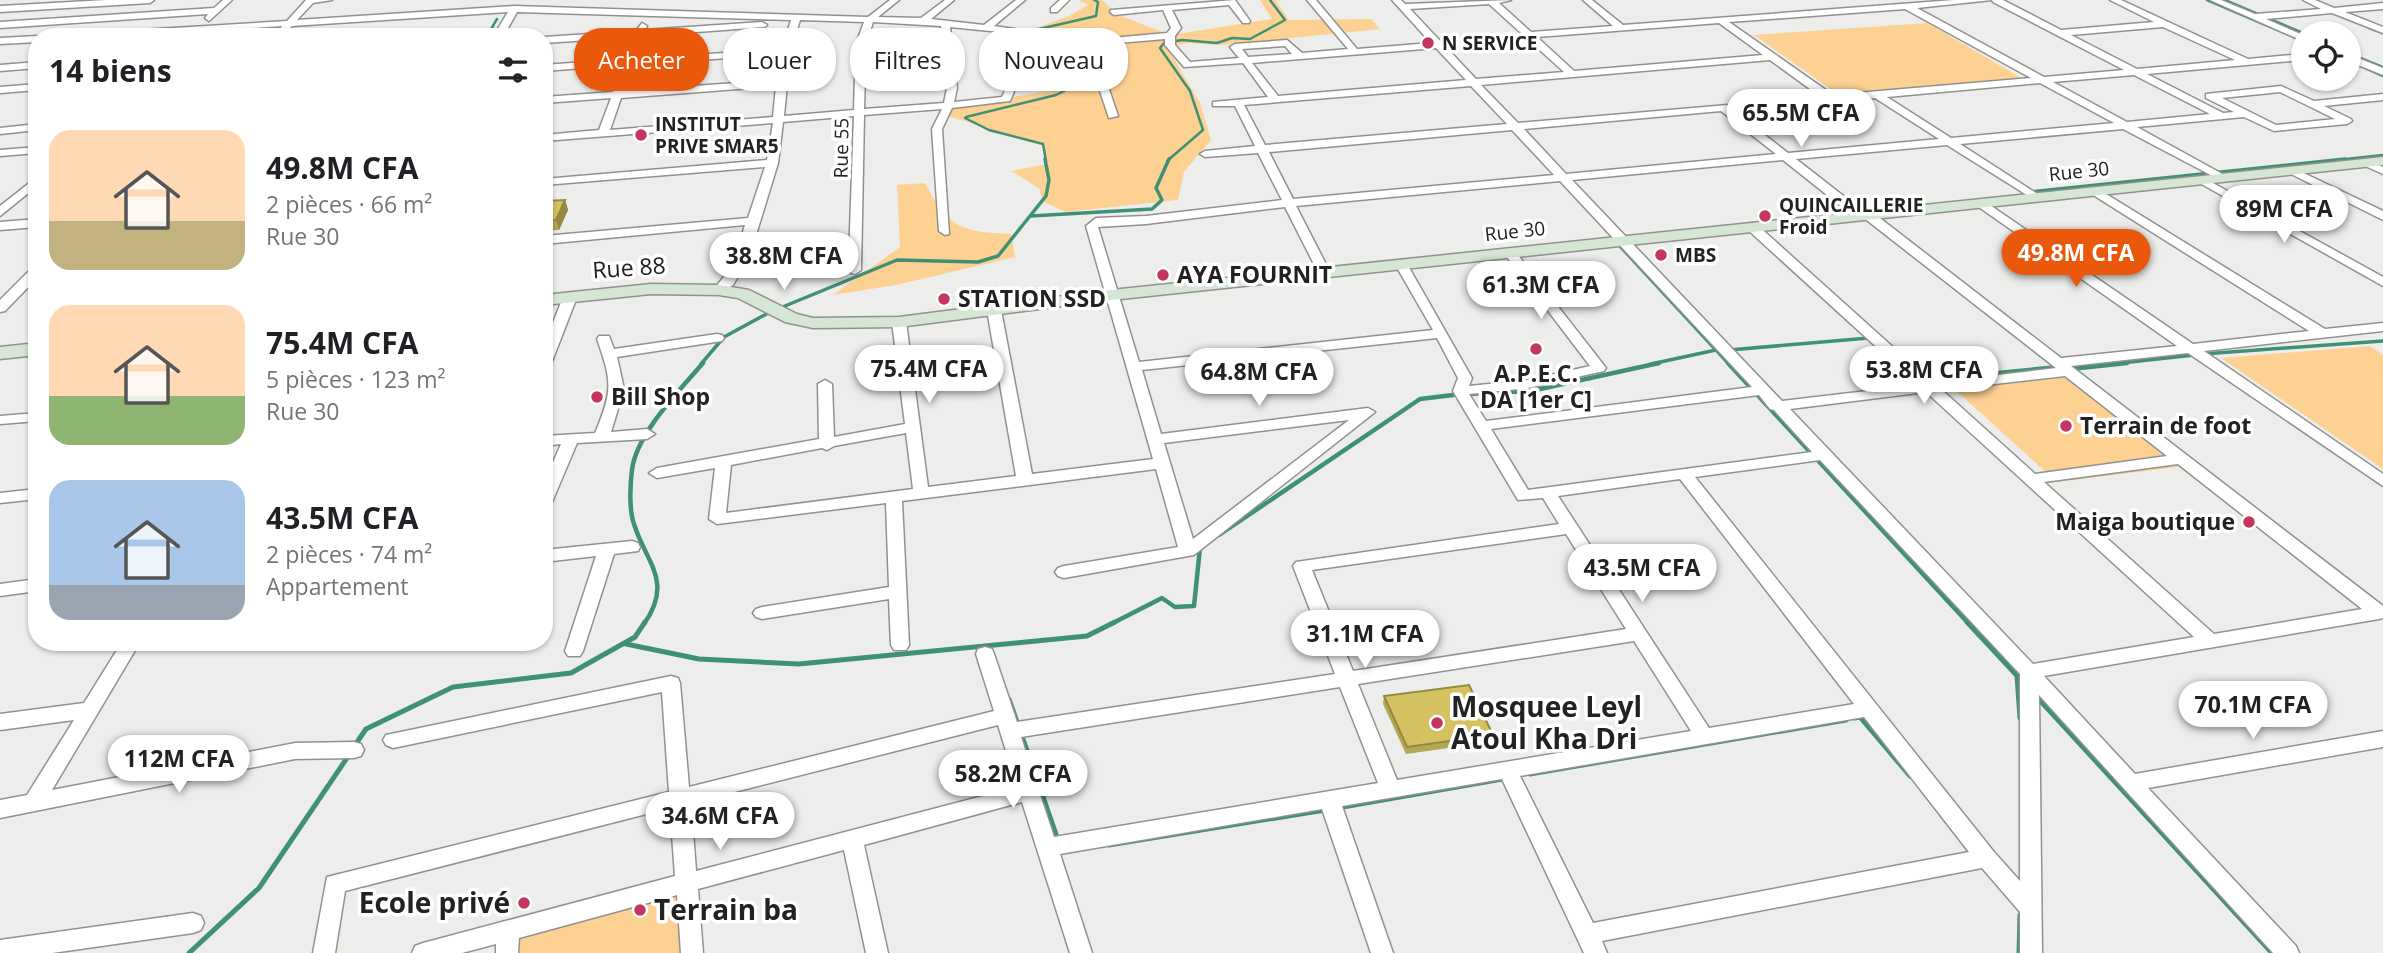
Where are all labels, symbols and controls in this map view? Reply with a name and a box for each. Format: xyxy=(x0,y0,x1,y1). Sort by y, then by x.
map controls xyxy=(2291,21,2361,91)
button: locate xyxy=(2291,21,2361,91)
chip: Acheter xyxy=(574,28,709,91)
chip: Louer xyxy=(723,28,836,91)
chip: Filtres xyxy=(850,28,965,91)
chip: Nouveau xyxy=(979,28,1128,91)
place label: N SERVICE xyxy=(1442,30,1537,56)
marker: N SERVICE xyxy=(1420,35,1436,51)
text: 14 biens xyxy=(49,50,172,91)
icon: filters xyxy=(494,51,532,89)
pin: 65.5M CFA xyxy=(1721,90,1881,149)
text: 65.5M CFA xyxy=(1743,96,1859,128)
place label: INSTITUT PRIVE SMAR5 xyxy=(655,111,779,159)
street label: Rue 55 xyxy=(827,117,855,179)
marker: INSTITUT PRIVE SMAR5 xyxy=(633,127,649,143)
text: 49.8M CFA xyxy=(266,147,418,188)
street label: Rue 30 xyxy=(2047,155,2111,187)
icon: home xyxy=(105,158,189,242)
pin: 89M CFA xyxy=(2219,186,2349,245)
text: 2 pièces · 66 m² xyxy=(266,188,432,220)
place label: QUINCAILLERIE Froid xyxy=(1779,192,1923,240)
text: 89M CFA xyxy=(2235,192,2333,224)
marker: QUINCAILLERIE Froid xyxy=(1757,208,1773,224)
street label: Rue 30 xyxy=(1483,215,1547,247)
text: Rue 30 xyxy=(266,220,340,252)
pin: 49.8M CFA xyxy=(1996,230,2156,289)
pin: 38.8M CFA xyxy=(704,232,864,292)
text: 49.8M CFA xyxy=(2018,236,2134,268)
text: 38.8M CFA xyxy=(726,239,842,271)
place label: MBS xyxy=(1675,242,1716,268)
marker: MBS xyxy=(1653,247,1669,263)
street label: Rue 88 xyxy=(591,248,667,286)
place label: AYA FOURNIT xyxy=(1177,258,1332,290)
pin: 61.3M CFA xyxy=(1461,262,1621,321)
marker: AYA FOURNIT xyxy=(1155,267,1171,283)
text: 61.3M CFA xyxy=(1483,268,1599,300)
place label: STATION SSD xyxy=(958,282,1106,314)
marker: STATION SSD xyxy=(936,291,952,307)
text: 75.4M CFA xyxy=(266,322,418,363)
icon: home xyxy=(105,333,189,417)
marker: A.P.E.C. DA [1er C] xyxy=(1528,341,1544,357)
pin: 75.4M CFA xyxy=(849,346,1009,405)
pin: 53.8M CFA xyxy=(1844,346,2004,406)
pin: 64.8M CFA xyxy=(1179,348,1339,408)
text: 75.4M CFA xyxy=(871,352,987,384)
text: 53.8M CFA xyxy=(1866,353,1982,385)
text: 64.8M CFA xyxy=(1201,355,1317,387)
place label: A.P.E.C. DA [1er C] xyxy=(1480,357,1592,415)
text: 5 pièces · 123 m² xyxy=(266,363,446,395)
place label: Bill Shop xyxy=(611,380,710,412)
marker: Bill Shop xyxy=(589,389,605,405)
text: Rue 30 xyxy=(266,395,340,427)
place label: Terrain de foot xyxy=(2080,409,2251,441)
marker: Terrain de foot xyxy=(2058,418,2074,434)
text: 43.5M CFA xyxy=(266,497,418,538)
place label: Maiga boutique xyxy=(2055,505,2235,537)
icon: home xyxy=(105,508,189,592)
marker: Maiga boutique xyxy=(2241,514,2257,530)
text: 2 pièces · 74 m² xyxy=(266,538,432,570)
pin: 43.5M CFA xyxy=(1562,544,1722,604)
text: 43.5M CFA xyxy=(1584,551,1700,583)
text: Appartement xyxy=(266,570,409,602)
pin: 31.1M CFA xyxy=(1285,610,1445,670)
text: 31.1M CFA xyxy=(1307,617,1423,649)
pin: 70.1M CFA xyxy=(2173,682,2333,741)
place label: Mosquee Leyl Atoul Kha Dri xyxy=(1451,687,1642,757)
text: 70.1M CFA xyxy=(2195,688,2311,720)
marker: Mosquee Leyl Atoul Kha Dri xyxy=(1429,715,1445,731)
pin: 112M CFA xyxy=(107,736,251,795)
text: 112M CFA xyxy=(124,742,234,774)
pin: 58.2M CFA xyxy=(933,750,1093,810)
text: 58.2M CFA xyxy=(955,757,1071,789)
pin: 34.6M CFA xyxy=(640,792,800,852)
text: 34.6M CFA xyxy=(662,799,778,831)
place label: Ecole privé xyxy=(359,883,510,921)
place label: Terrain ba xyxy=(654,890,798,928)
marker: Ecole privé xyxy=(516,895,532,911)
marker: Terrain ba xyxy=(632,902,648,918)

